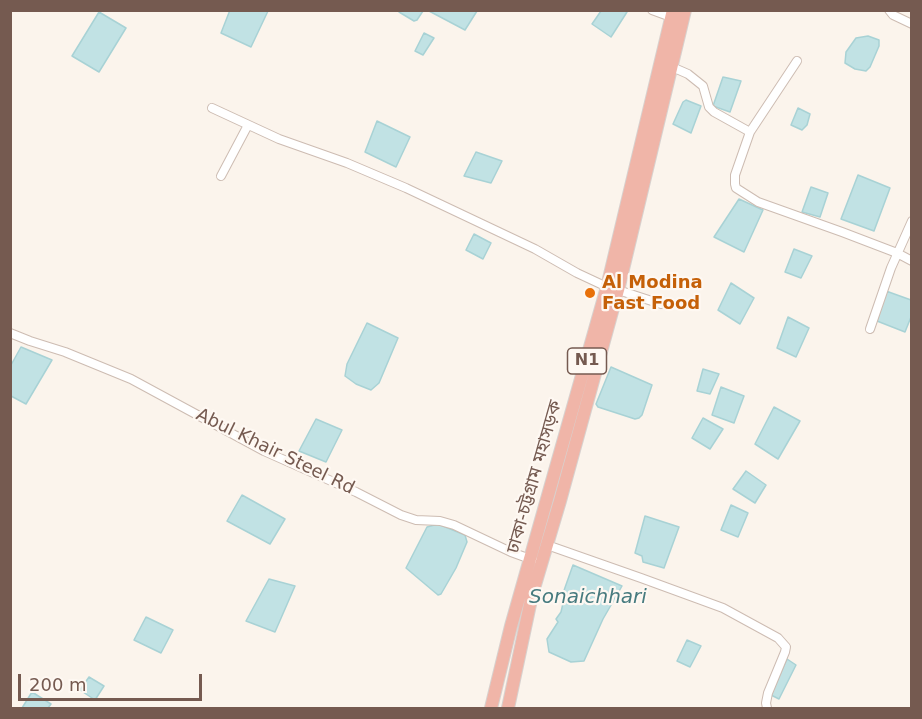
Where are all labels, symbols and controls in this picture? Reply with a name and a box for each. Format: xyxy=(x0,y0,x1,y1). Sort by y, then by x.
place label: Al Modina Fast Food xyxy=(602,272,703,314)
marker: Al Modina Fast Food xyxy=(583,286,597,300)
road number: N1 xyxy=(568,348,606,374)
street label: ঢাকা-চট্টগ্রাম মহাসড়ক xyxy=(503,398,567,556)
street label: Abul Khair Steel Rd xyxy=(192,404,358,500)
water label: Sonaichhari xyxy=(529,586,647,610)
scale bar xyxy=(21,662,206,700)
text: 200 m xyxy=(29,674,87,695)

